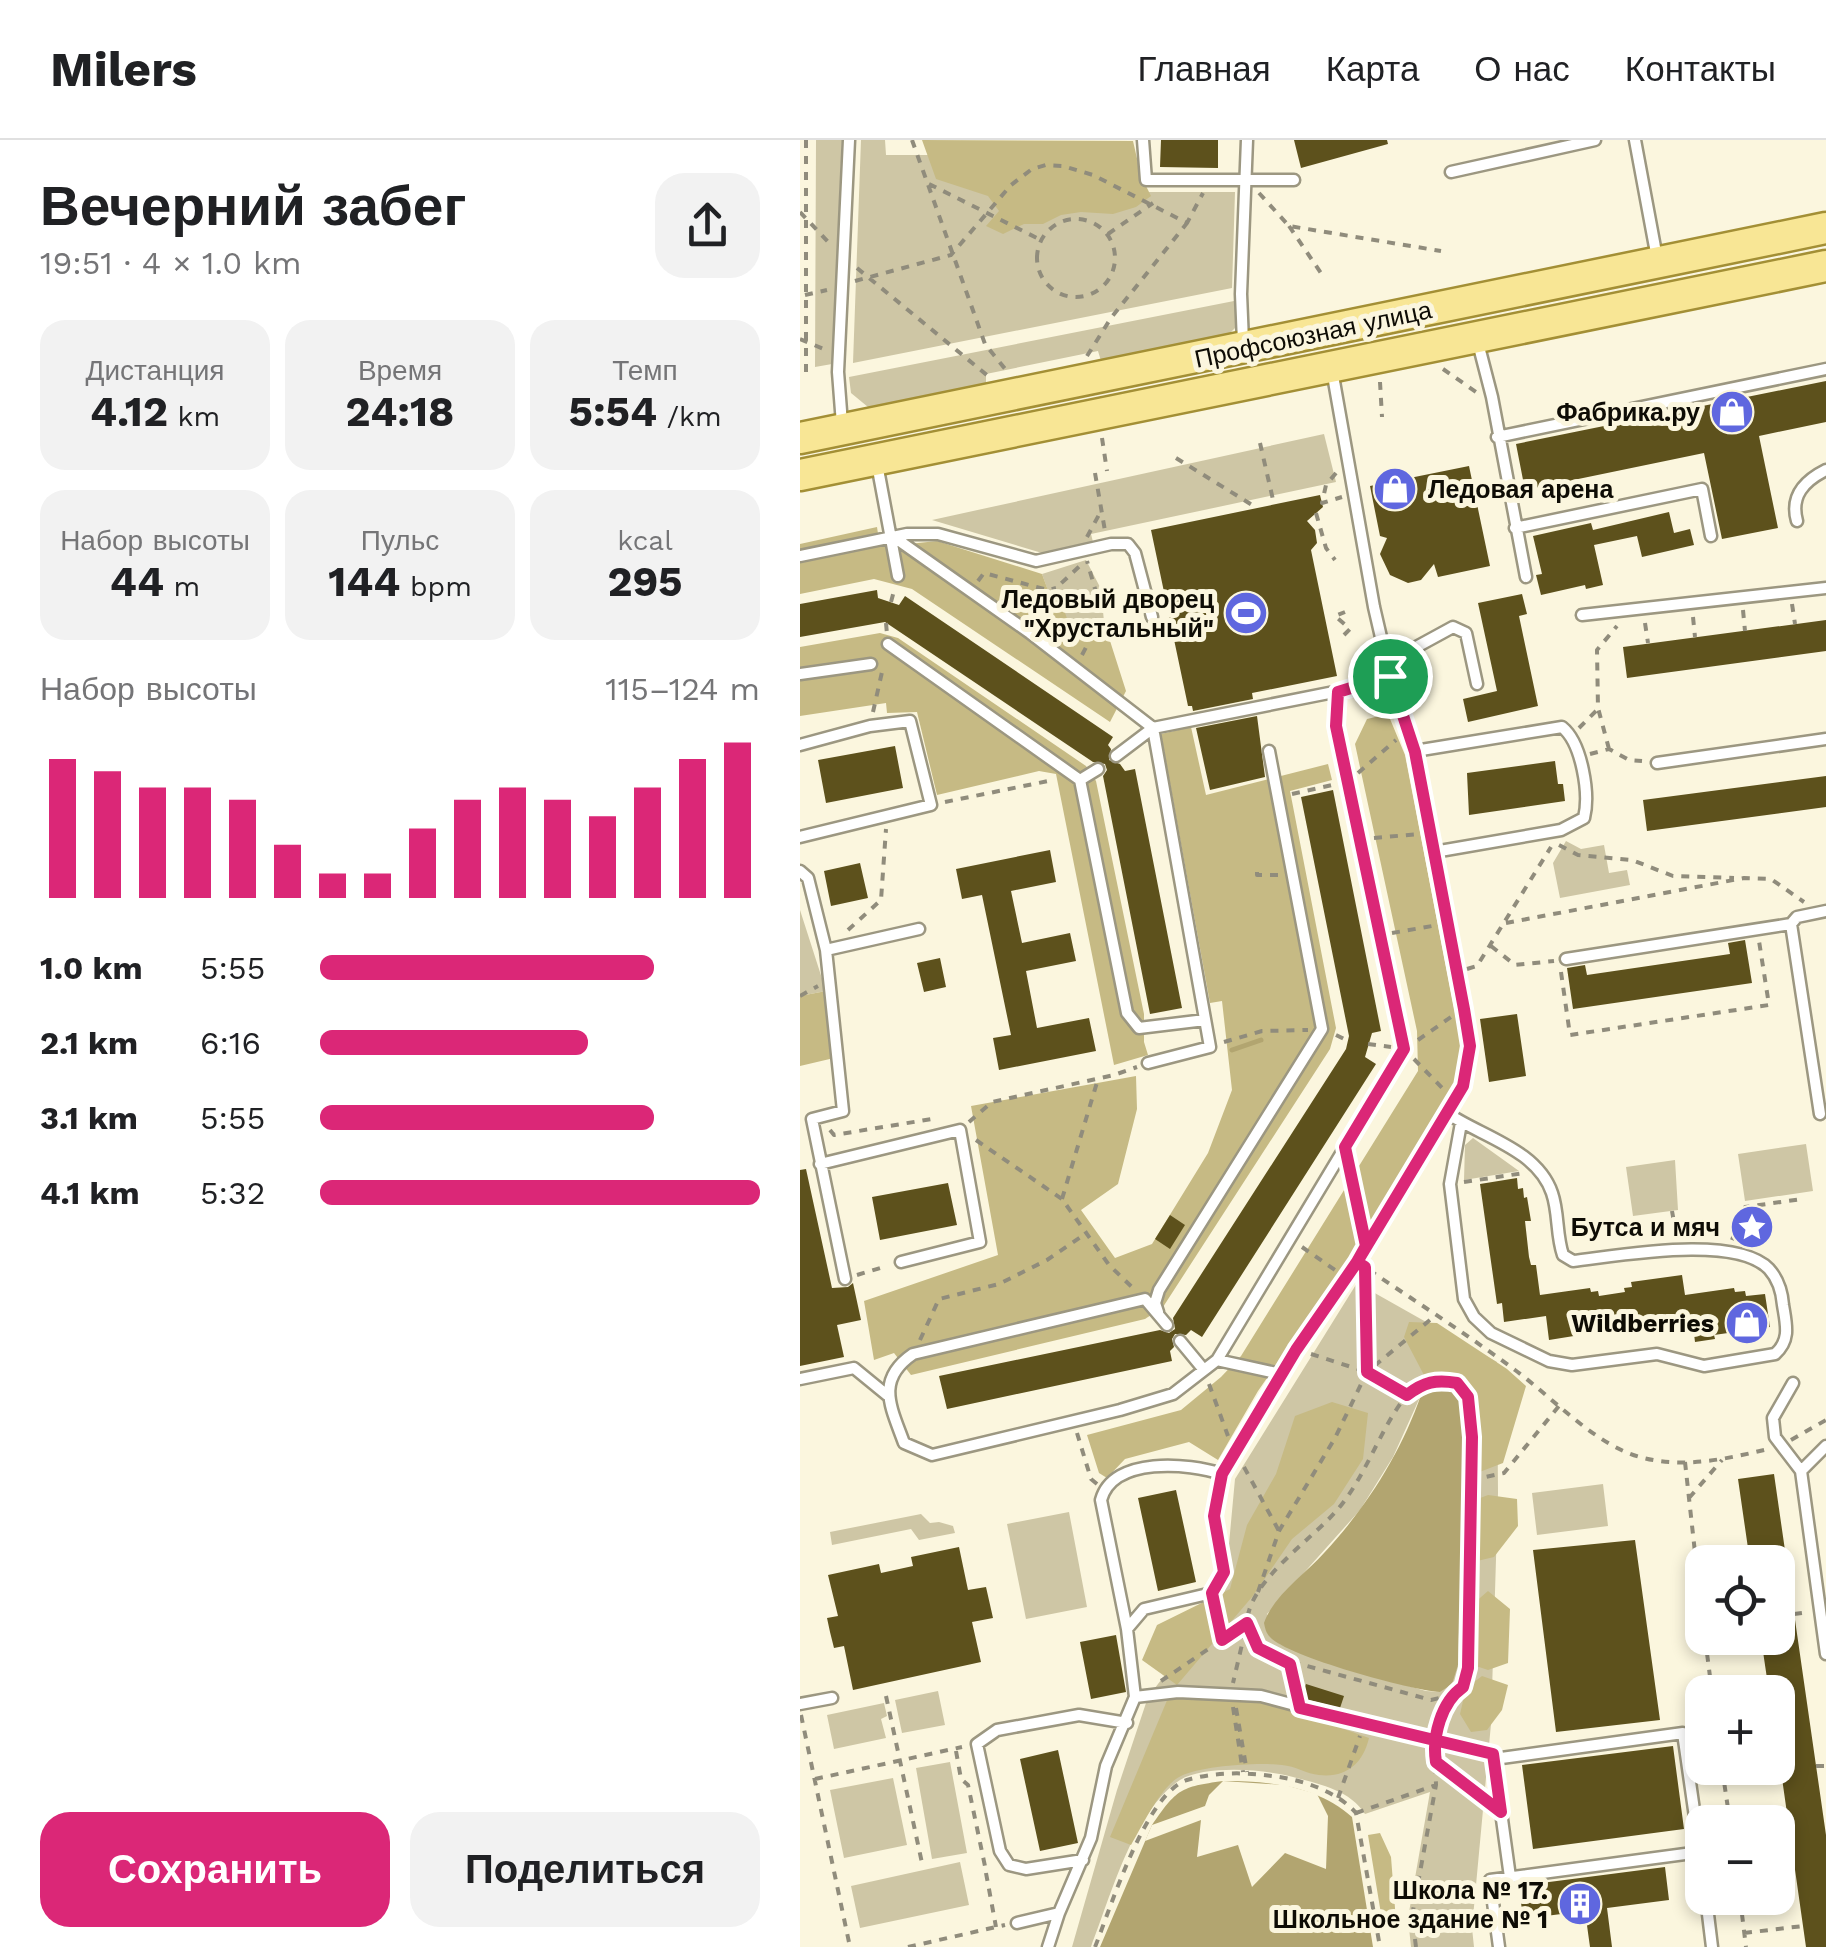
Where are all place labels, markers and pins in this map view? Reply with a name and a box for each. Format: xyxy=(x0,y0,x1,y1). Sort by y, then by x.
shop icon: Фабрика.ру xyxy=(1709,389,1755,435)
place label: Фабрика.ру xyxy=(1556,398,1700,427)
shop icon: Ледовая арена xyxy=(1372,466,1418,512)
place label: Ледовая арена xyxy=(1428,475,1614,504)
place label: Ледовый дворец "Хрустальный" xyxy=(1001,585,1215,643)
sports icon: Ледовый дворец "Хрустальный" xyxy=(1223,590,1269,636)
pin xyxy=(1348,634,1433,719)
place icon: Бутса и мяч xyxy=(1729,1204,1775,1250)
place label: Бутса и мяч xyxy=(1571,1213,1720,1242)
shop icon: Wildberries xyxy=(1724,1300,1770,1346)
place label: Wildberries xyxy=(1571,1309,1714,1338)
place label: Школа № 17. Школьное здание № 1 xyxy=(1273,1876,1548,1934)
building icon: Школа № 17. Школьное здание № 1 xyxy=(1557,1881,1603,1927)

